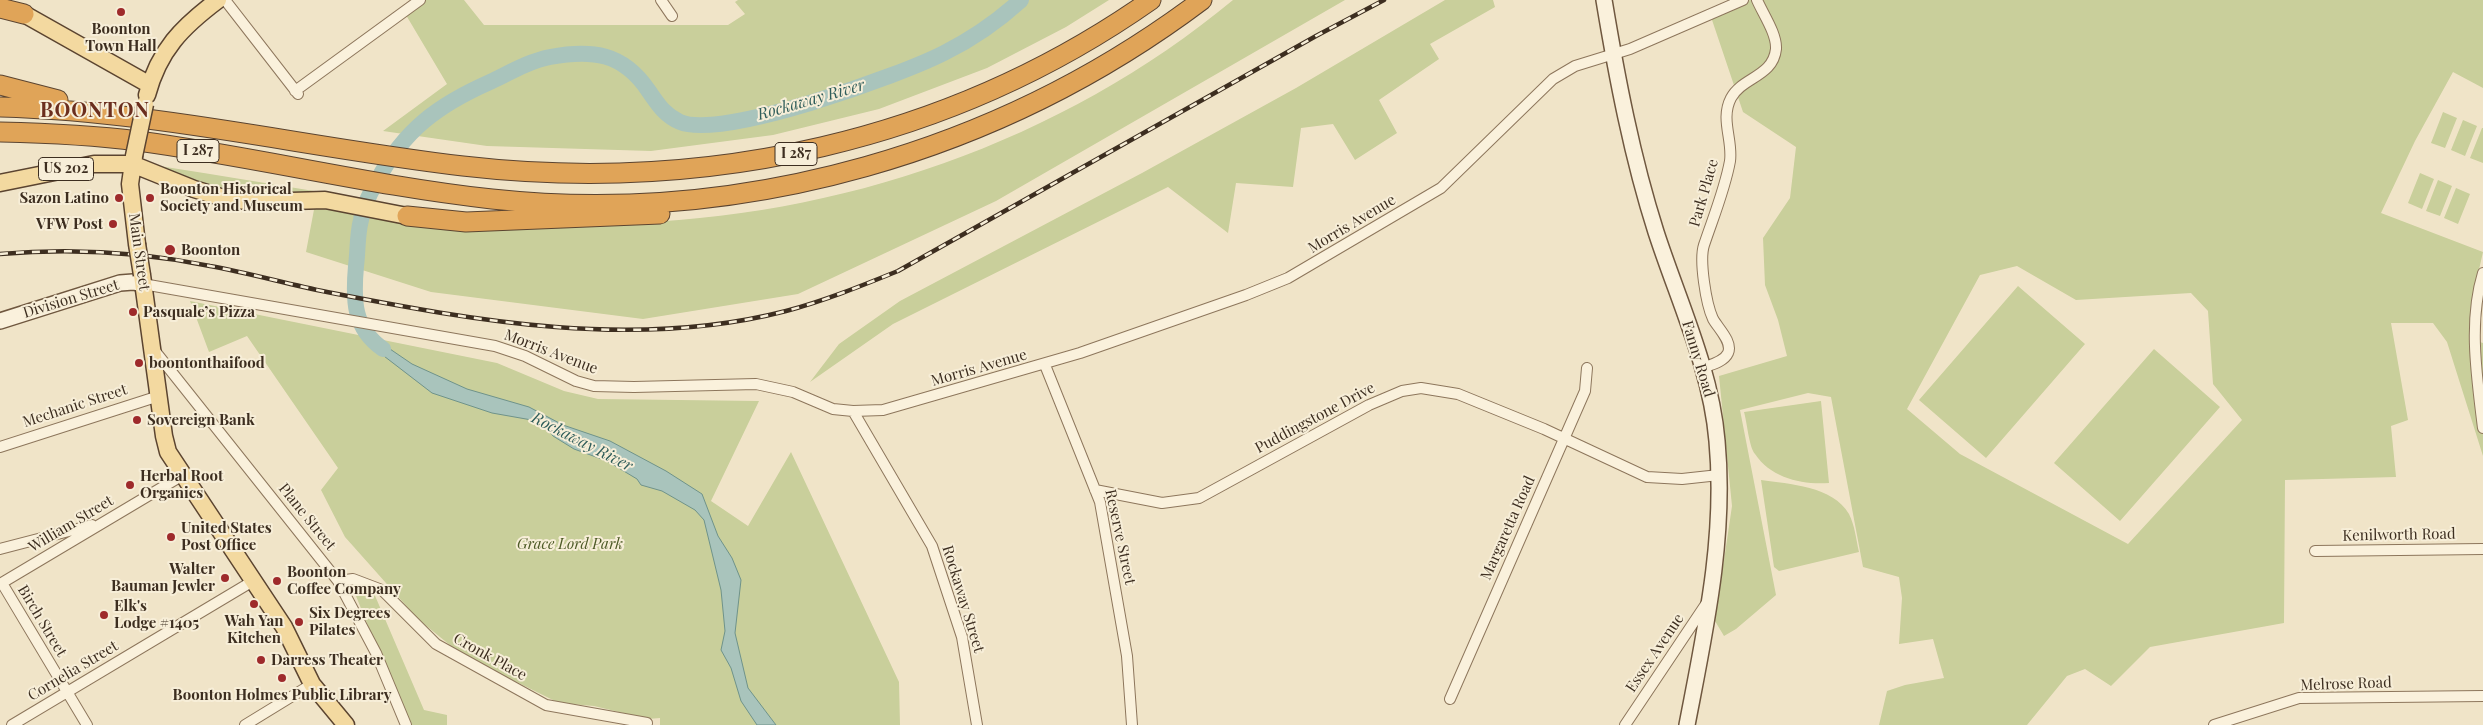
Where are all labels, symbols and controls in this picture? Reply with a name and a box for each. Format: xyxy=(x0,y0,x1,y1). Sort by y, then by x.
marker: Boonton Town Hall xyxy=(115,6,127,18)
place label: Boonton Town Hall xyxy=(85,20,157,55)
water label: Rockaway River xyxy=(755,76,867,124)
district label: BOONTON xyxy=(39,99,151,123)
road number: I 287 xyxy=(177,140,219,162)
road number: I 287 xyxy=(775,142,817,166)
road number: US 202 xyxy=(38,157,94,180)
street label: Park Place xyxy=(1686,157,1722,229)
place label: Boonton Historical Society and Museum xyxy=(160,180,303,215)
place label: Sazon Latino xyxy=(20,189,109,207)
street label: Morris Avenue xyxy=(1305,191,1399,257)
marker: Sazon Latino xyxy=(113,192,125,204)
marker: Boonton Historical Society and Museum xyxy=(144,192,156,204)
street label: Main Street xyxy=(125,212,153,292)
place label: VFW Post xyxy=(36,215,103,233)
marker: VFW Post xyxy=(107,218,119,230)
place label: Boonton xyxy=(181,241,240,259)
marker: Boonton xyxy=(163,243,177,257)
street label: Division Street xyxy=(21,276,121,322)
place label: Pasquale’s Pizza xyxy=(143,303,255,321)
marker: Pasquale’s Pizza xyxy=(127,306,139,318)
street label: Fanny Road xyxy=(1678,319,1718,399)
street label: Morris Avenue xyxy=(502,326,600,378)
street label: Morris Avenue xyxy=(929,346,1029,390)
place label: boontonthaifood xyxy=(149,354,265,372)
marker: boontonthaifood xyxy=(133,357,145,369)
street label: Puddingstone Drive xyxy=(1252,379,1378,457)
street label: Mechanic Street xyxy=(21,381,129,431)
water label: Rockaway River xyxy=(528,408,636,476)
place label: Sovereign Bank xyxy=(147,411,255,429)
marker: Sovereign Bank xyxy=(131,414,143,426)
place label: Herbal Root Organics xyxy=(140,467,223,502)
street label: Margaretta Road xyxy=(1477,473,1539,583)
marker: Herbal Root Organics xyxy=(124,479,136,491)
street label: Plane Street xyxy=(275,480,339,554)
street label: Reserve Street xyxy=(1101,488,1139,586)
street label: William Street xyxy=(25,492,117,556)
place label: United States Post Office xyxy=(181,519,272,554)
street label: Kenilworth Road xyxy=(2342,525,2456,545)
marker: United States Post Office xyxy=(165,531,177,543)
park label: Grace Lord Park xyxy=(517,535,623,553)
street label: Rockaway Street xyxy=(938,543,988,655)
place label: Walter Bauman Jewler xyxy=(111,560,215,595)
place label: Boonton Coffee Company xyxy=(287,563,401,598)
marker: Walter Bauman Jewler xyxy=(219,572,231,584)
marker: Boonton Coffee Company xyxy=(271,575,283,587)
street label: Birch Street xyxy=(14,582,70,660)
place label: Elk's Lodge #1405 xyxy=(114,597,199,632)
marker: Wah Yan Kitchen xyxy=(248,598,260,610)
place label: Six Degrees Pilates xyxy=(309,604,390,639)
marker: Elk's Lodge #1405 xyxy=(98,609,110,621)
street label: Essex Avenue xyxy=(1622,610,1688,696)
place label: Wah Yan Kitchen xyxy=(224,612,284,647)
marker: Six Degrees Pilates xyxy=(293,616,305,628)
street label: Cronk Place xyxy=(450,629,530,685)
street label: Cornelia Street xyxy=(25,637,121,705)
place label: Darress Theater xyxy=(271,651,383,669)
marker: Darress Theater xyxy=(255,654,267,666)
marker: Boonton Holmes Public Library xyxy=(276,672,288,684)
street label: Melrose Road xyxy=(2300,673,2392,695)
place label: Boonton Holmes Public Library xyxy=(173,686,391,704)

